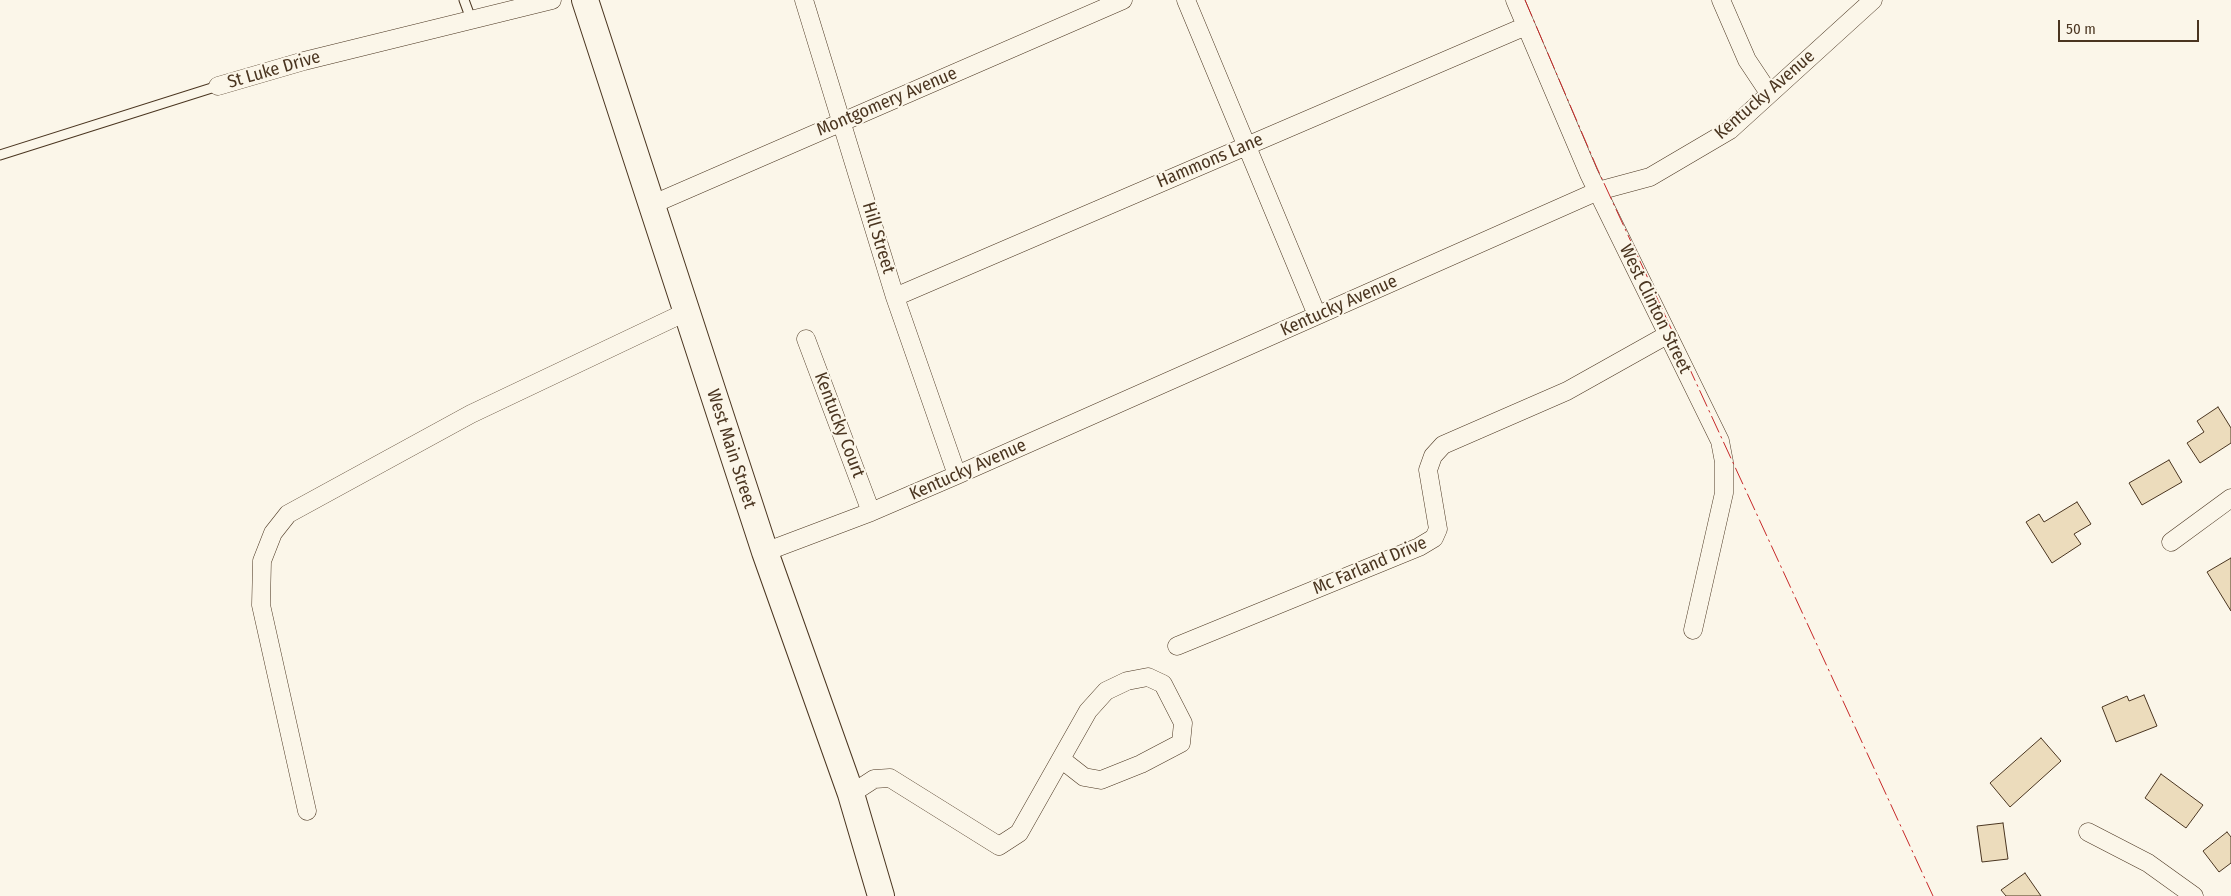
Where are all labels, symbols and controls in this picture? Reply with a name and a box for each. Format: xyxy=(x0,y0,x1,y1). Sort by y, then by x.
scale bar xyxy=(2061,10,2202,42)
text: 50 m xyxy=(2066,20,2096,38)
street label: St Luke Drive xyxy=(225,46,323,94)
street label: Kentucky Avenue xyxy=(1711,46,1819,144)
street label: Montgomery Avenue xyxy=(814,63,960,141)
street label: Hammons Lane xyxy=(1154,129,1266,193)
street label: Hill Street xyxy=(857,200,899,276)
street label: West Clinton Street xyxy=(1614,241,1696,377)
street label: Kentucky Avenue xyxy=(1277,271,1401,341)
street label: Kentucky Court xyxy=(809,369,869,481)
street label: West Main Street xyxy=(702,387,760,511)
street label: Kentucky Avenue xyxy=(906,435,1030,505)
street label: Mc Farland Drive xyxy=(1310,532,1430,600)

